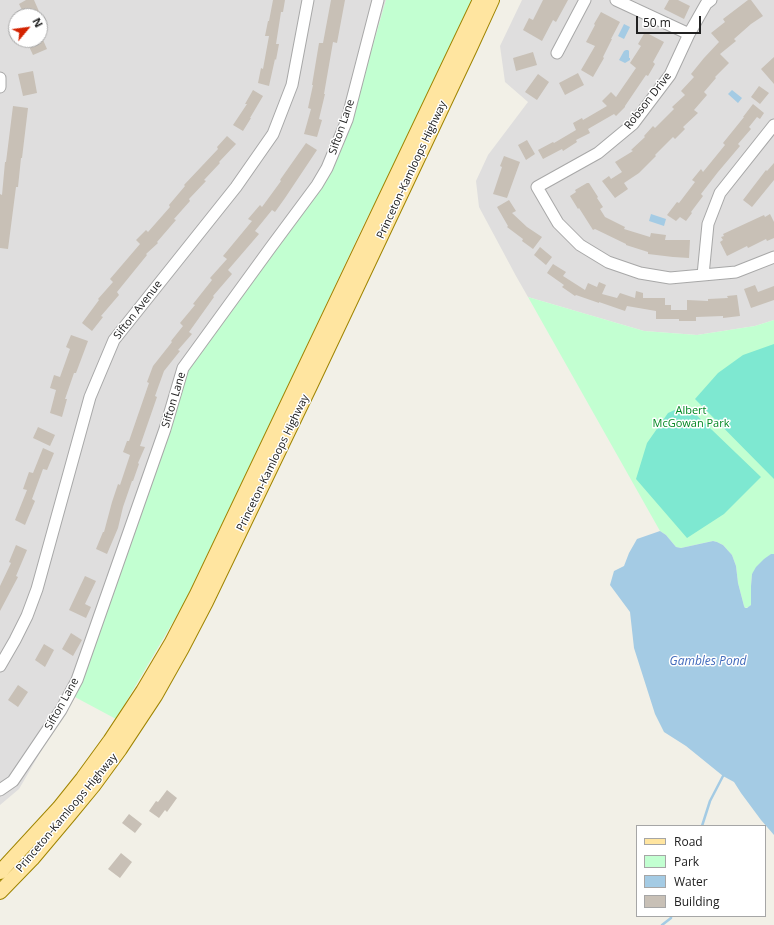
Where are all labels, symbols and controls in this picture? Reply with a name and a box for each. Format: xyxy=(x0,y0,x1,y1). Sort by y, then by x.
north arrow xyxy=(8,8,48,48)
scale bar xyxy=(638,8,703,34)
text: 50 m xyxy=(643,14,671,31)
text: N xyxy=(29,15,47,30)
street label: Robson Drive xyxy=(622,70,674,132)
street label: Sifton Lane xyxy=(326,98,358,156)
street label: Princeton-Kamloops Highway xyxy=(374,99,450,241)
street label: Sifton Avenue xyxy=(111,278,165,342)
street label: Sifton Lane xyxy=(159,371,189,429)
street label: Princeton-Kamloops Highway xyxy=(234,392,312,534)
park label: Albert McGowan Park xyxy=(652,404,730,430)
water label: Gambles Pond xyxy=(669,655,747,669)
street label: Sifton Lane xyxy=(42,676,82,732)
street label: Princeton-Kamloops Highway xyxy=(14,751,120,875)
legend xyxy=(636,825,766,917)
text: Road xyxy=(674,833,703,850)
text: Park xyxy=(674,853,699,870)
text: Water xyxy=(674,873,708,890)
text: Building xyxy=(674,893,719,910)

